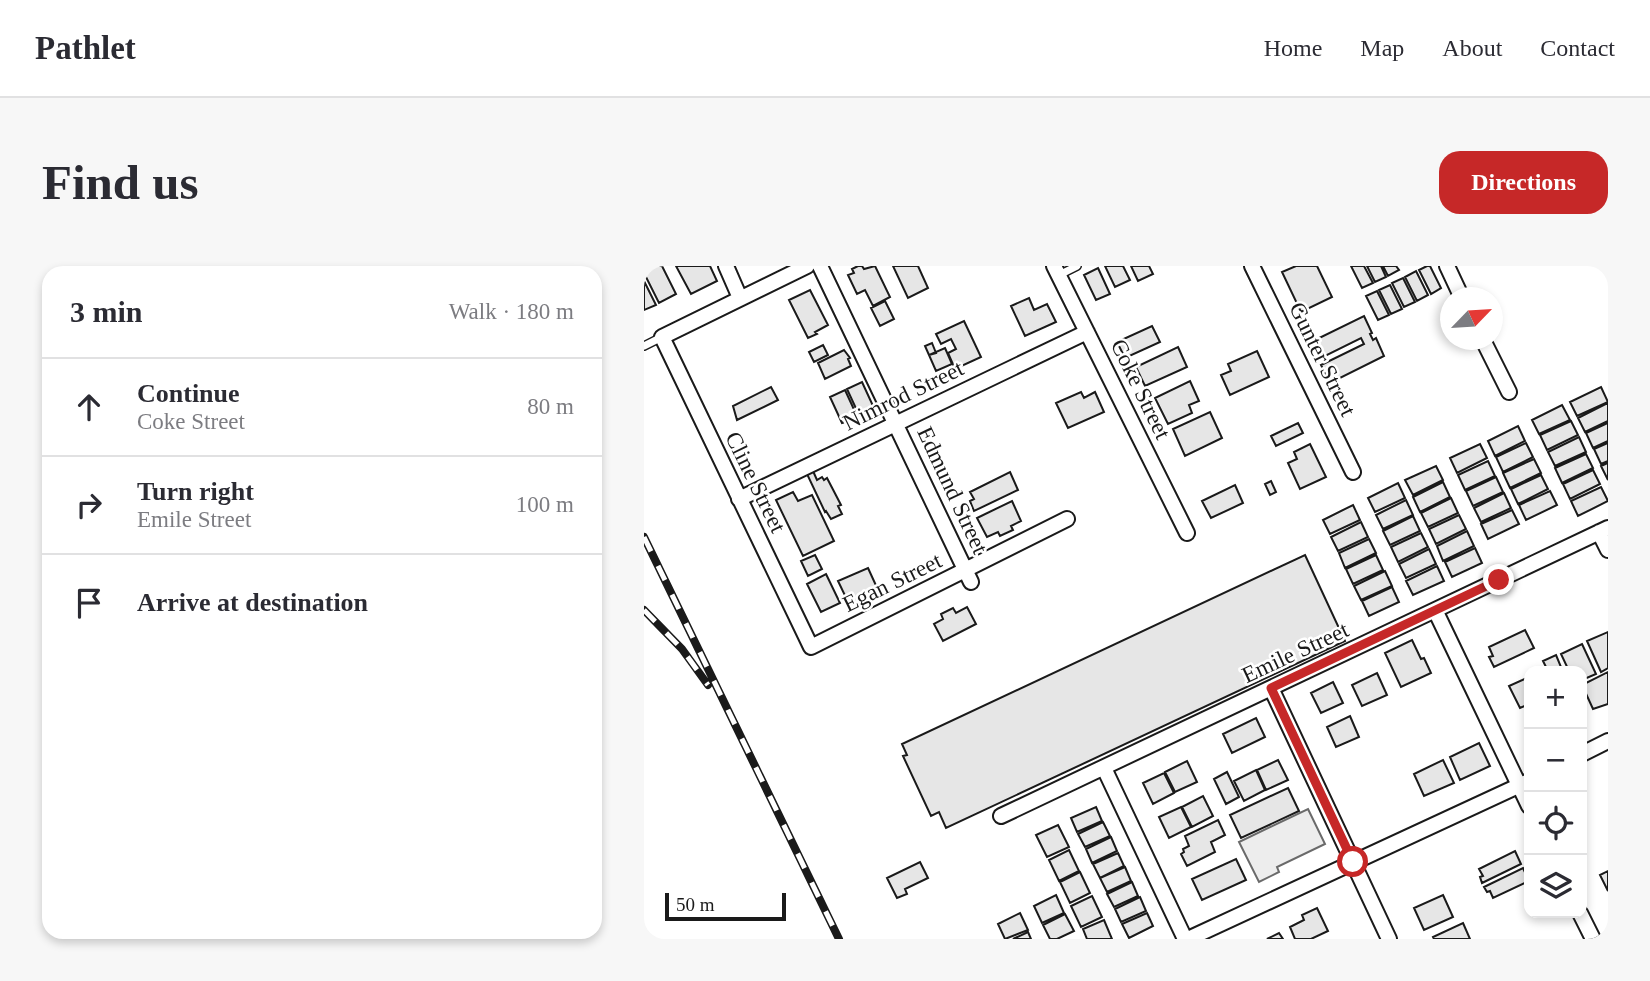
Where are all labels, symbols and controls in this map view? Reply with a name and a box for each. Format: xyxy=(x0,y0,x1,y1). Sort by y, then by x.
text: Pathlet xyxy=(35,30,136,66)
text: Home xyxy=(1264,35,1322,61)
text: Map xyxy=(1360,35,1404,61)
text: About xyxy=(1442,35,1502,61)
text: Contact xyxy=(1540,35,1615,61)
button: Directions xyxy=(1439,151,1608,214)
text: Find us xyxy=(42,155,199,210)
north arrow xyxy=(1440,287,1503,350)
text: 3 min xyxy=(70,295,143,328)
street label: Gunter Street xyxy=(1284,298,1361,421)
text: Walk · 180 m xyxy=(449,299,574,324)
street label: Coke Street xyxy=(1106,335,1176,444)
street label: Nimrod Street xyxy=(839,355,968,435)
text: Continue xyxy=(137,379,240,408)
icon: ahead xyxy=(70,388,108,426)
text: 80 m xyxy=(527,394,574,419)
text: Coke Street xyxy=(137,409,245,434)
street label: Edmund Street xyxy=(912,423,993,558)
street label: Cline Street xyxy=(720,428,791,537)
text: Turn right xyxy=(137,477,254,506)
icon: right xyxy=(70,486,108,524)
text: 100 m xyxy=(516,492,574,517)
text: Emile Street xyxy=(137,507,251,532)
street label: Egan Street xyxy=(839,548,946,617)
route end xyxy=(1483,564,1514,595)
icon: arrive xyxy=(70,584,108,622)
text: Arrive at destination xyxy=(137,588,368,617)
street label: Emile Street xyxy=(1238,617,1353,688)
map controls xyxy=(1524,666,1587,918)
button: + xyxy=(1524,666,1587,729)
button: − xyxy=(1524,729,1587,792)
button: locate xyxy=(1524,792,1587,855)
route start xyxy=(1337,846,1368,877)
button: layers xyxy=(1524,855,1587,918)
scale bar xyxy=(665,890,786,922)
text: 50 m xyxy=(676,894,715,915)

